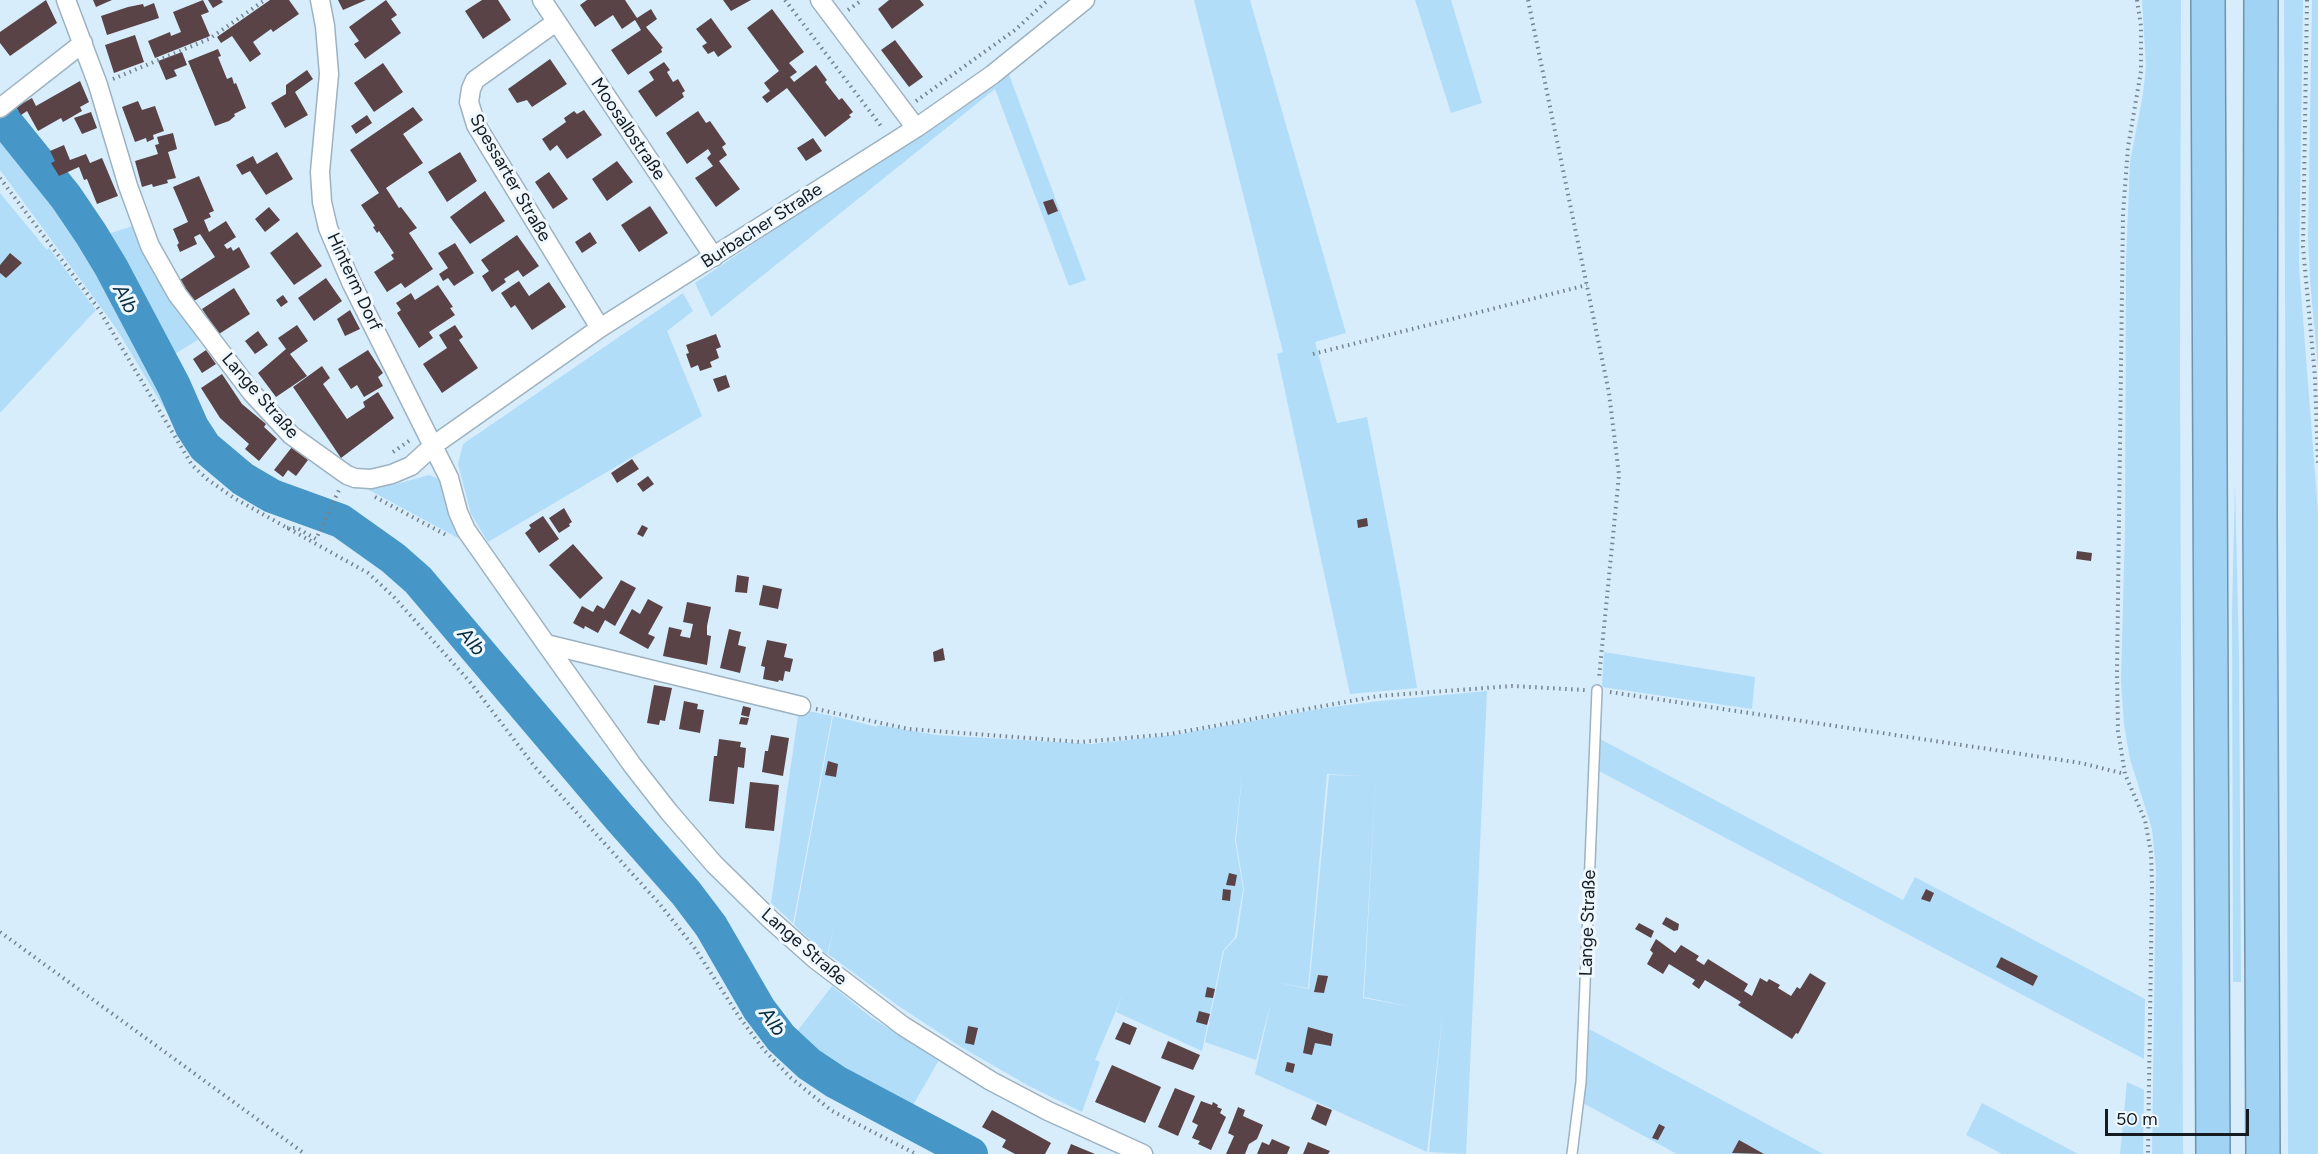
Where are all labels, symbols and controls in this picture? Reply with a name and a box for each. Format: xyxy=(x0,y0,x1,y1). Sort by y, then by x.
street label: Moosalbstraße xyxy=(586,74,670,184)
street label: Spessarter Straße xyxy=(465,110,555,246)
street label: Burbacher Straße xyxy=(697,179,827,273)
street label: Hinterm Dorf xyxy=(322,230,386,334)
water label: Alb xyxy=(107,280,143,318)
street label: Lange Straße xyxy=(217,349,303,443)
water label: Alb xyxy=(452,623,490,661)
street label: Lange Straße xyxy=(1575,869,1601,977)
street label: Lange Straße xyxy=(757,904,851,990)
water label: Alb xyxy=(754,1003,790,1041)
scale bar xyxy=(2108,1097,2252,1135)
text: 50 m xyxy=(2116,1108,2158,1130)

